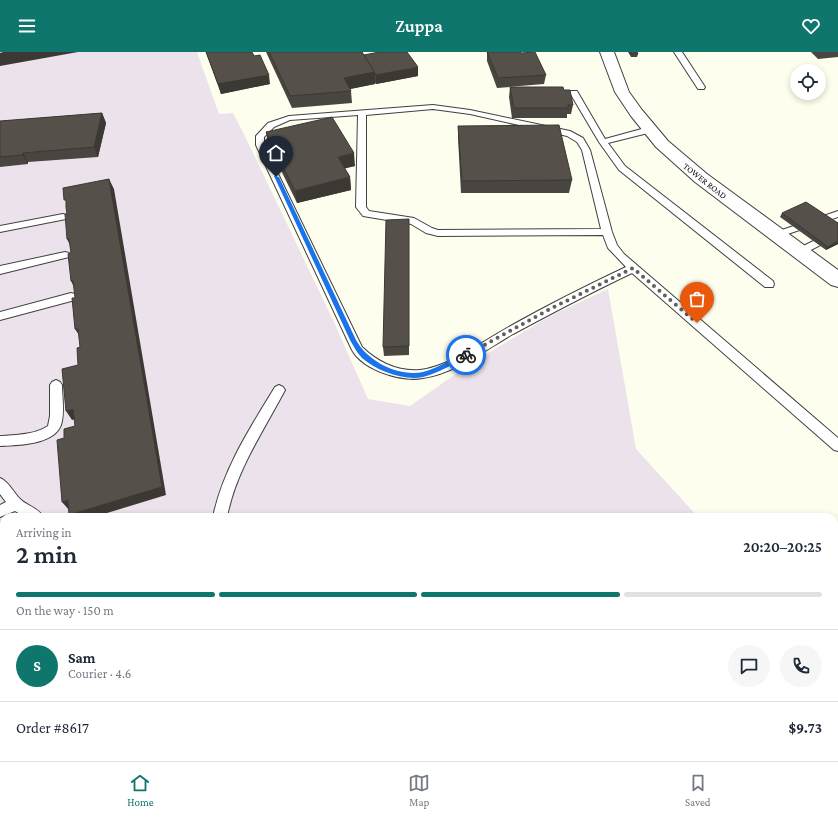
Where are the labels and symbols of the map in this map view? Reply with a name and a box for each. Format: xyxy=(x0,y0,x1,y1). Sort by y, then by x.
pin xyxy=(259,136,293,177)
street label: TOWER ROAD xyxy=(681,161,729,201)
pin xyxy=(680,282,714,323)
courier xyxy=(446,335,486,375)

